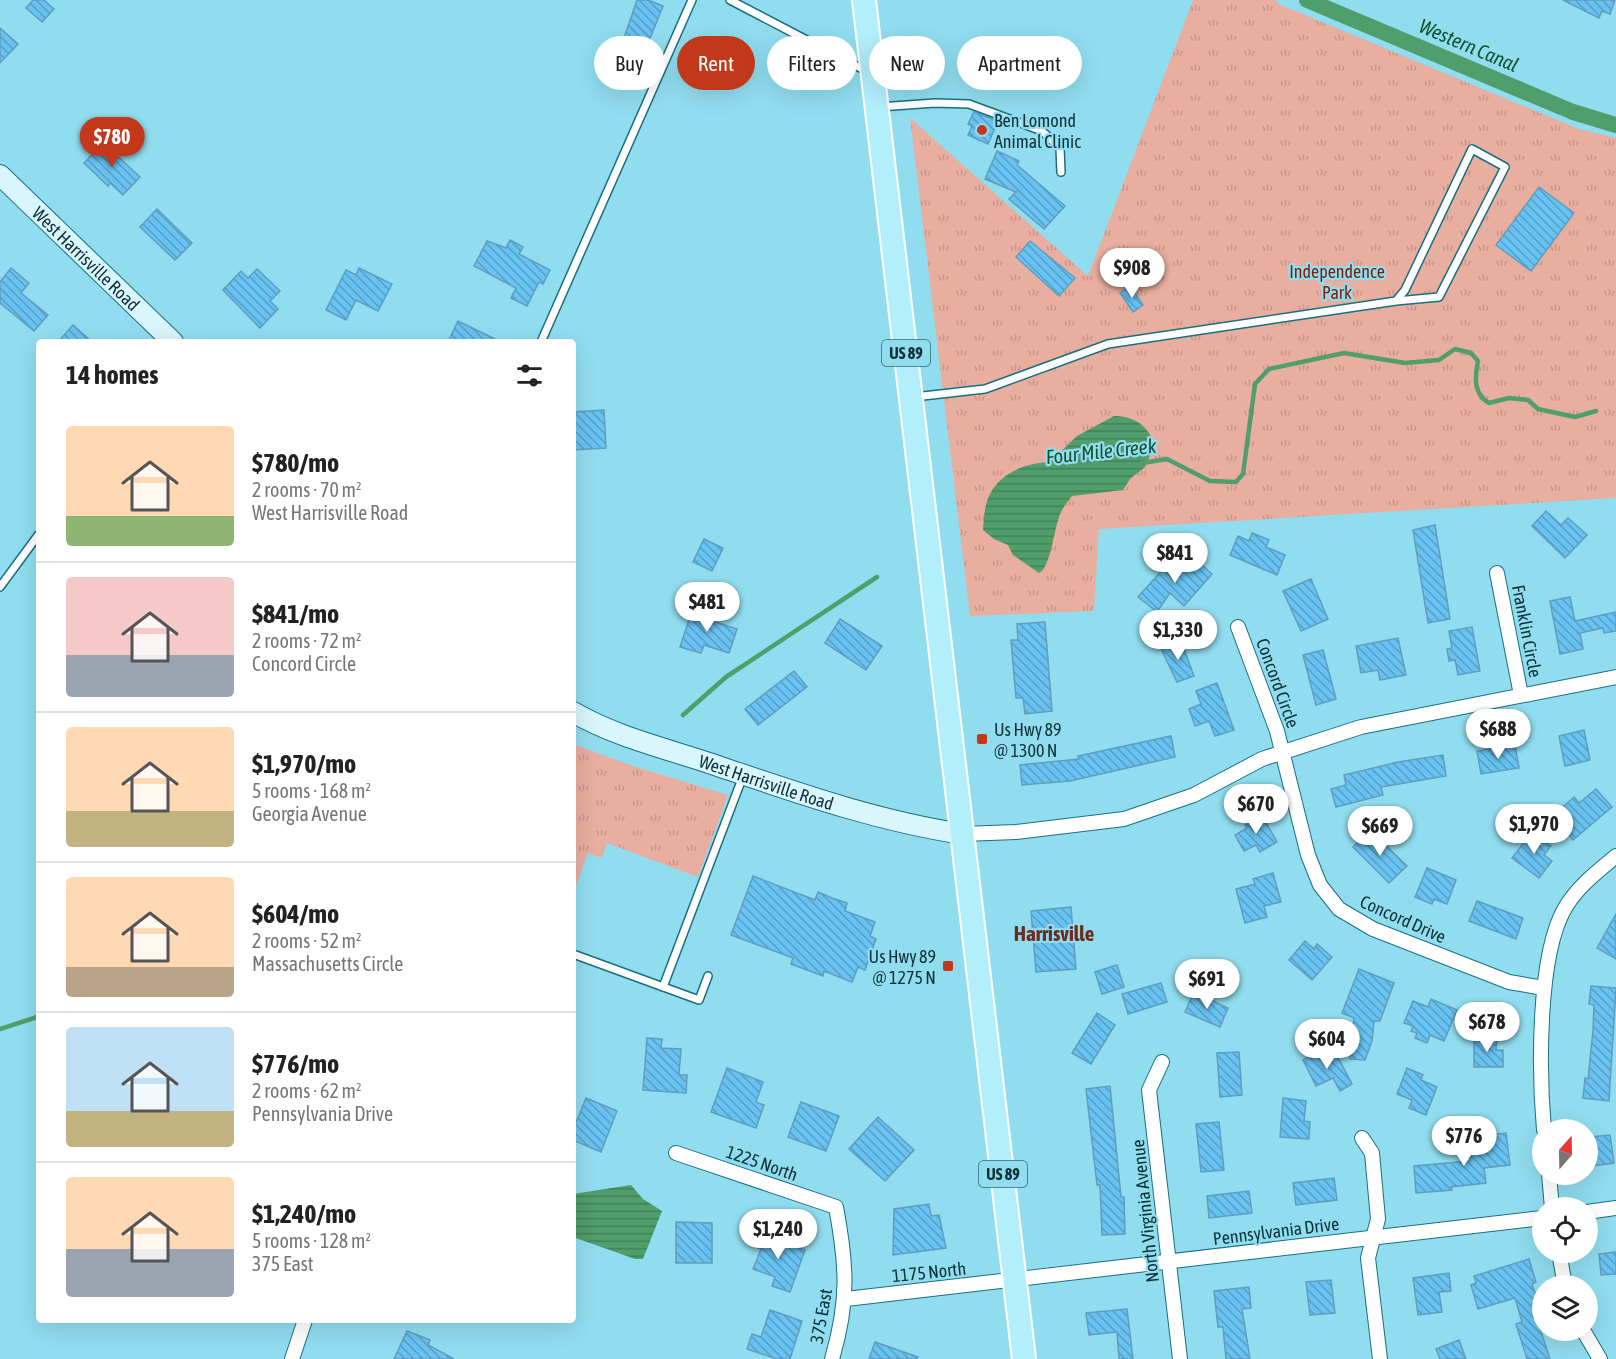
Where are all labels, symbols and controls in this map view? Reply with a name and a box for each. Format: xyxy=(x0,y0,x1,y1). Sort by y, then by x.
water label: Western Canal xyxy=(1416,14,1522,76)
chip: Buy xyxy=(594,36,665,90)
chip: Rent xyxy=(677,36,755,90)
chip: Filters xyxy=(767,36,857,90)
chip: New xyxy=(869,36,945,90)
chip: Apartment xyxy=(957,36,1082,90)
place label: Ben Lomond Animal Clinic xyxy=(994,110,1081,152)
pin: $780 xyxy=(76,117,148,168)
marker: Ben Lomond Animal Clinic xyxy=(975,123,989,137)
text: $780 xyxy=(94,125,130,148)
street label: West Harrisville Road xyxy=(28,202,144,315)
pin: $908 xyxy=(1096,248,1168,299)
text: $908 xyxy=(1114,256,1150,279)
park label: Independence Park xyxy=(1289,261,1385,303)
road number: US 89 xyxy=(882,340,930,366)
icon: filters xyxy=(513,359,546,392)
text: 14 homes xyxy=(66,360,159,390)
water label: Four Mile Creek xyxy=(1045,434,1158,468)
text: $780/mo xyxy=(252,448,339,478)
icon: home xyxy=(114,450,186,522)
text: 2 rooms · 70 m² xyxy=(252,478,362,501)
text: West Harrisville Road xyxy=(252,501,408,524)
pin: $841 xyxy=(1139,533,1211,584)
text: $841 xyxy=(1157,541,1193,564)
pin: $481 xyxy=(671,582,743,633)
street label: Franklin Circle xyxy=(1508,583,1546,679)
text: $481 xyxy=(689,590,725,613)
text: $841/mo xyxy=(252,599,339,629)
icon: home xyxy=(114,601,186,673)
pin: $1,330 xyxy=(1129,610,1227,661)
text: $1,330 xyxy=(1153,618,1203,641)
text: 2 rooms · 72 m² xyxy=(252,629,362,652)
street label: Concord Circle xyxy=(1252,635,1304,731)
text: Concord Circle xyxy=(252,652,356,675)
pin: $688 xyxy=(1462,709,1534,760)
text: $688 xyxy=(1480,717,1516,740)
place label: Us Hwy 89 @ 1300 N xyxy=(994,719,1061,761)
marker: Us Hwy 89 @ 1300 N xyxy=(975,732,989,746)
text: $1,970/mo xyxy=(252,749,356,779)
street label: West Harrisville Road xyxy=(696,750,836,814)
icon: home xyxy=(114,751,186,823)
text: 5 rooms · 168 m² xyxy=(252,779,371,802)
pin: $670 xyxy=(1220,784,1292,835)
text: $670 xyxy=(1238,792,1274,815)
text: Georgia Avenue xyxy=(252,802,367,825)
pin: $1,970 xyxy=(1485,804,1583,855)
pin: $669 xyxy=(1344,806,1416,857)
text: $1,970 xyxy=(1509,812,1559,835)
text: $669 xyxy=(1362,814,1398,837)
street label: Concord Drive xyxy=(1357,891,1449,947)
text: $604/mo xyxy=(252,899,339,929)
icon: home xyxy=(114,901,186,973)
district label: Harrisville xyxy=(1014,921,1094,945)
text: 2 rooms · 52 m² xyxy=(252,929,362,952)
place label: Us Hwy 89 @ 1275 N xyxy=(869,946,936,988)
text: Massachusetts Circle xyxy=(252,952,403,975)
marker: Us Hwy 89 @ 1275 N xyxy=(941,959,955,973)
pin: $691 xyxy=(1171,959,1243,1010)
text: $691 xyxy=(1189,967,1225,990)
pin: $678 xyxy=(1451,1002,1523,1053)
text: $678 xyxy=(1469,1010,1505,1033)
pin: $604 xyxy=(1291,1019,1363,1070)
text: $604 xyxy=(1309,1027,1345,1050)
text: $776/mo xyxy=(252,1049,339,1079)
icon: home xyxy=(114,1051,186,1123)
text: 2 rooms · 62 m² xyxy=(252,1079,362,1102)
text: Pennsylvania Drive xyxy=(252,1102,393,1125)
pin: $776 xyxy=(1428,1116,1500,1167)
north arrow xyxy=(1532,1119,1598,1185)
map controls xyxy=(1532,1119,1598,1341)
text: $776 xyxy=(1446,1124,1482,1147)
street label: North Virginia Avenue xyxy=(1127,1138,1163,1284)
street label: 1225 North xyxy=(723,1141,801,1185)
road number: US 89 xyxy=(979,1161,1027,1187)
button: locate xyxy=(1532,1197,1598,1263)
text: $1,240/mo xyxy=(252,1199,356,1229)
icon: home xyxy=(114,1201,186,1273)
pin: $1,240 xyxy=(729,1209,827,1260)
street label: Pennsylvania Drive xyxy=(1212,1213,1340,1249)
text: $1,240 xyxy=(753,1217,803,1240)
text: 5 rooms · 128 m² xyxy=(252,1229,371,1252)
text: 375 East xyxy=(252,1252,314,1275)
street label: 1175 North xyxy=(891,1258,967,1286)
button: layers xyxy=(1532,1275,1598,1341)
street label: 375 East xyxy=(806,1287,836,1345)

